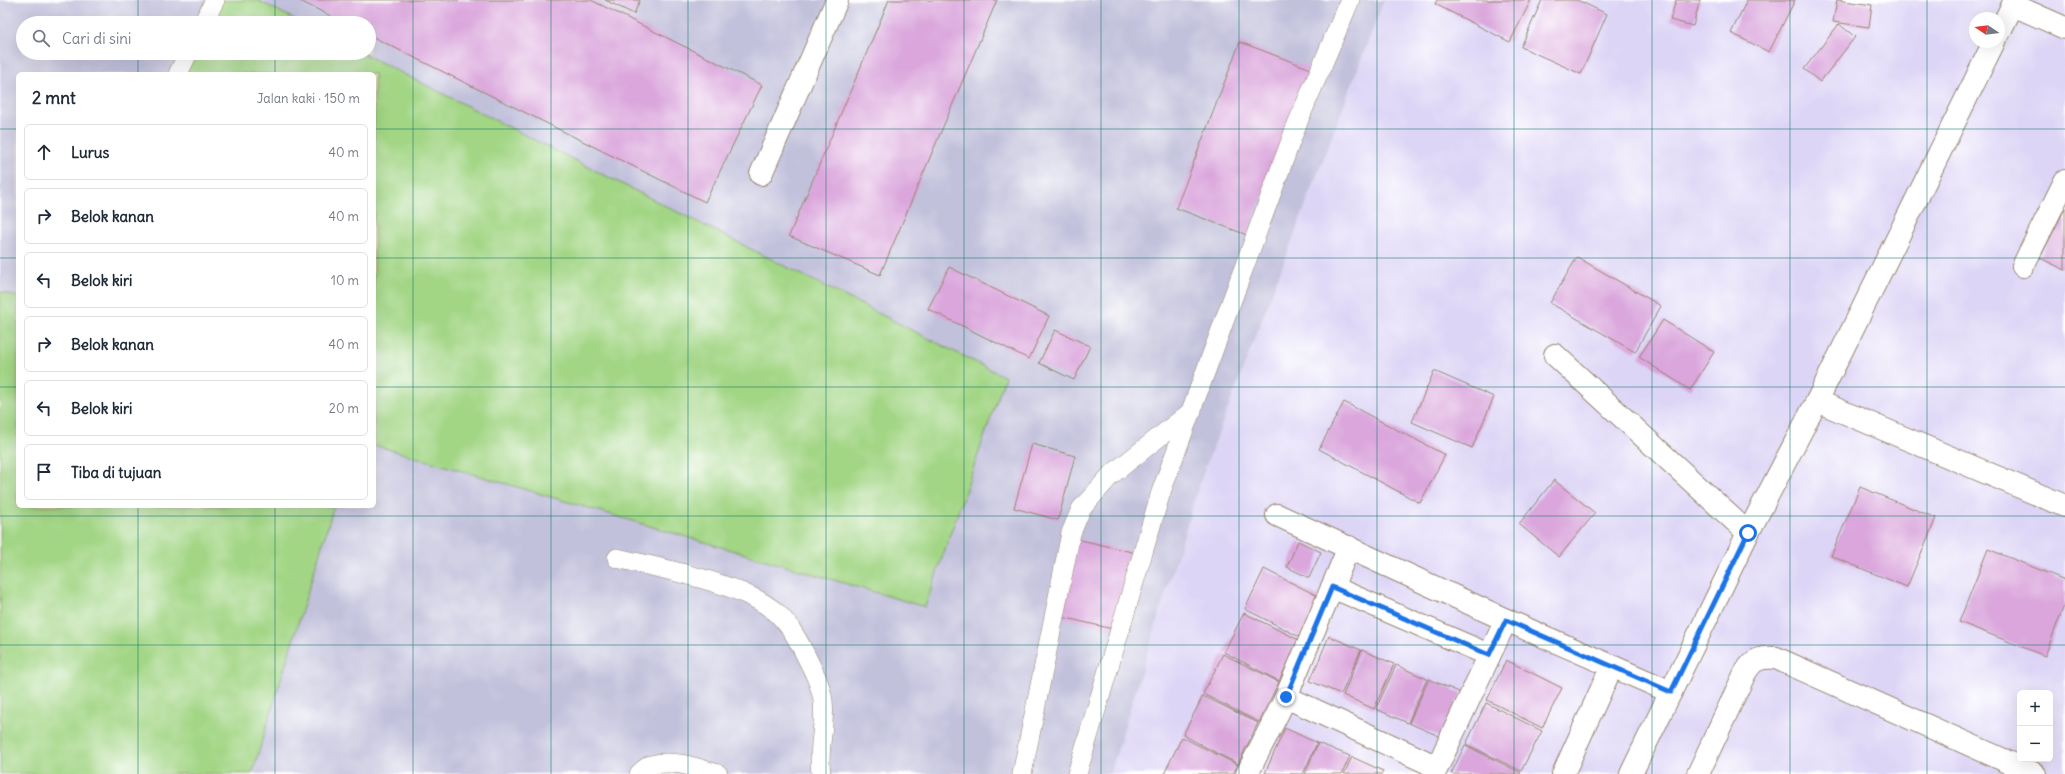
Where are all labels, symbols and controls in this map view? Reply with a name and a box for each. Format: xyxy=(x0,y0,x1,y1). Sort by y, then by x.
north arrow xyxy=(1969,12,2005,48)
search box xyxy=(16,16,376,60)
icon: search xyxy=(30,27,52,49)
text: Cari di sini xyxy=(62,29,131,48)
text: 2 mnt xyxy=(32,87,76,109)
text: Jalan kaki · 150 m xyxy=(257,90,360,107)
icon: ahead xyxy=(33,141,55,163)
text: Lurus xyxy=(71,143,109,162)
text: 40 m xyxy=(328,144,359,161)
icon: right xyxy=(33,205,55,227)
text: Belok kanan xyxy=(71,207,154,226)
text: 40 m xyxy=(328,208,359,225)
icon: left xyxy=(33,269,55,291)
text: Belok kiri xyxy=(71,271,132,290)
text: 10 m xyxy=(331,272,359,289)
icon: right xyxy=(33,333,55,355)
text: Belok kanan xyxy=(71,335,154,354)
text: 40 m xyxy=(328,336,359,353)
icon: left xyxy=(33,397,55,419)
text: Belok kiri xyxy=(71,399,132,418)
text: 20 m xyxy=(329,400,359,417)
icon: arrive xyxy=(33,461,55,483)
text: Tiba di tujuan xyxy=(71,463,161,482)
route start xyxy=(1739,524,1757,542)
route end xyxy=(1277,688,1295,706)
map controls xyxy=(2017,690,2053,762)
button: + xyxy=(2017,690,2053,726)
button: − xyxy=(2017,726,2053,762)

